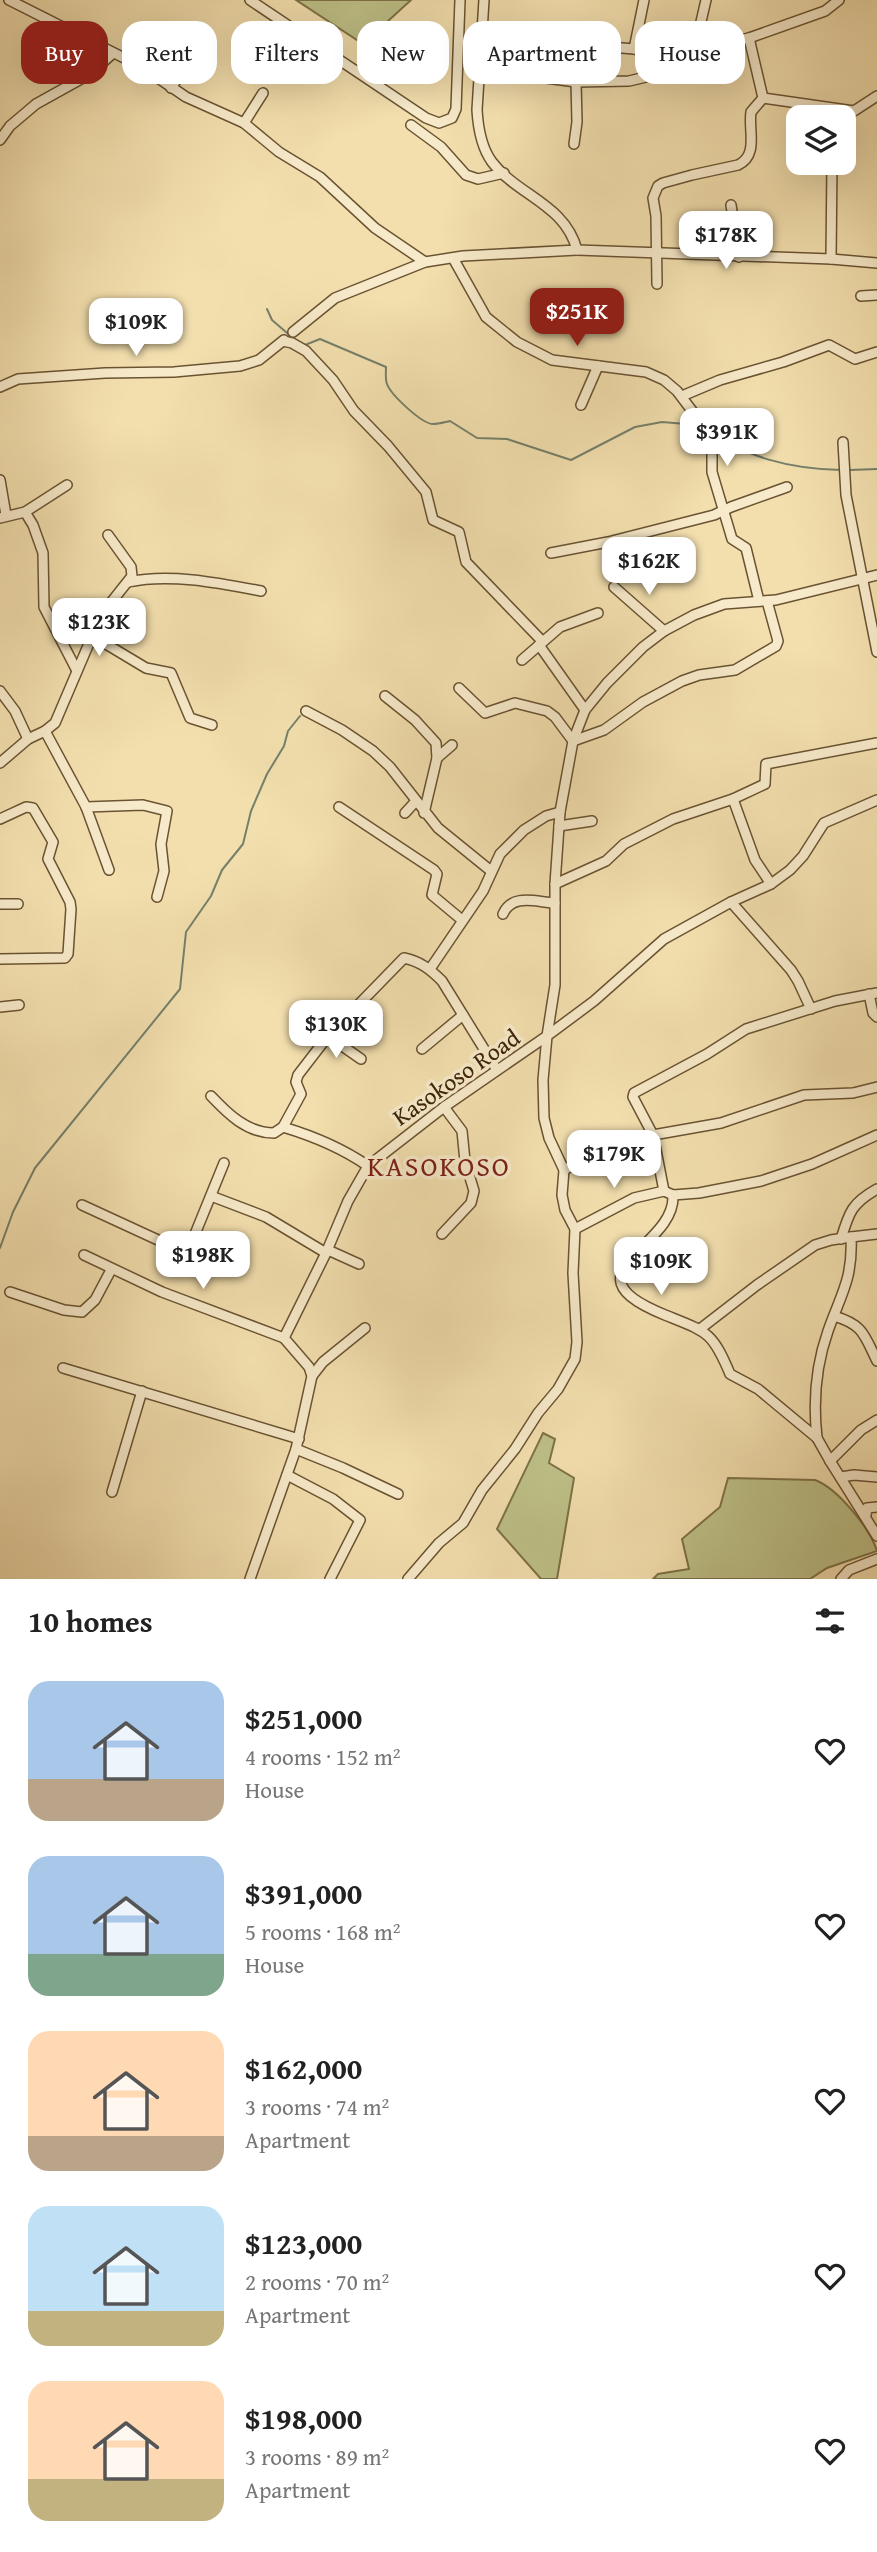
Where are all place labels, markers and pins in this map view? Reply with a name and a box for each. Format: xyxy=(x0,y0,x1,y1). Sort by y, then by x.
pin: $178K xyxy=(677,212,775,271)
pin: $251K xyxy=(528,288,626,348)
pin: $109K xyxy=(87,298,185,358)
pin: $391K xyxy=(678,408,776,468)
pin: $162K xyxy=(600,538,698,597)
pin: $123K xyxy=(50,598,148,658)
pin: $130K xyxy=(287,1000,385,1060)
pin: $179K xyxy=(565,1130,663,1190)
pin: $198K xyxy=(154,1232,252,1291)
pin: $109K xyxy=(612,1238,710,1297)

